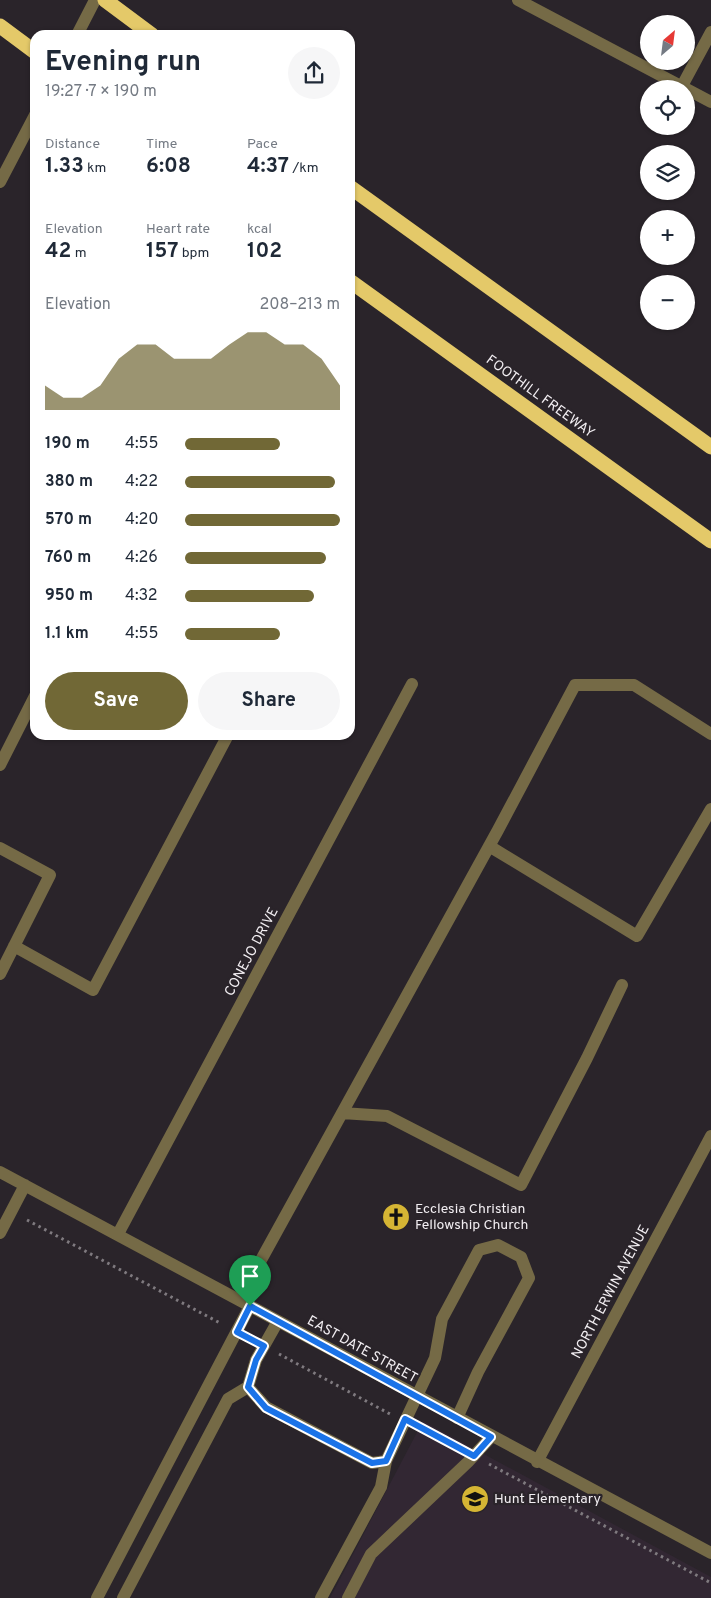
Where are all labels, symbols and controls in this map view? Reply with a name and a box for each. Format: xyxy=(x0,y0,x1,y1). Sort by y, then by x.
north arrow xyxy=(640,15,695,70)
map controls xyxy=(640,15,695,330)
text: Evening run xyxy=(45,45,201,81)
button: share xyxy=(288,47,340,99)
button: locate xyxy=(640,80,695,135)
text: 19:27 · 7 × 190 m xyxy=(45,82,157,102)
text: Distance xyxy=(45,136,100,153)
text: Time xyxy=(146,136,177,153)
text: Pace xyxy=(247,136,278,153)
button: layers xyxy=(640,145,695,200)
text: 1.33 xyxy=(45,153,84,180)
text: 6:08 xyxy=(146,153,191,180)
text: 4:37 xyxy=(247,153,289,180)
text: km xyxy=(84,160,106,177)
text: /km xyxy=(289,160,319,177)
button: + xyxy=(640,210,695,265)
text: Elevation xyxy=(45,221,103,238)
text: Heart rate xyxy=(146,221,210,238)
text: kcal xyxy=(247,221,272,238)
text: 42 xyxy=(45,238,71,265)
text: 157 xyxy=(146,238,179,265)
text: 102 xyxy=(247,238,282,265)
text: m xyxy=(71,245,87,262)
text: bpm xyxy=(179,245,209,262)
button: − xyxy=(640,275,695,330)
text: Elevation xyxy=(45,295,111,315)
text: 208–213 m xyxy=(259,295,340,315)
street label: FOOTHILL FREEWAY xyxy=(482,352,598,442)
text: 190 m xyxy=(45,434,90,454)
text: 4:55 xyxy=(125,434,158,454)
text: 380 m xyxy=(45,472,93,492)
text: 4:22 xyxy=(125,472,158,492)
text: 570 m xyxy=(45,510,92,530)
text: 4:20 xyxy=(125,510,159,530)
text: 760 m xyxy=(45,548,91,568)
text: 4:26 xyxy=(125,548,158,568)
text: 950 m xyxy=(45,586,93,606)
text: 4:32 xyxy=(125,586,158,606)
text: 1.1 km xyxy=(45,624,89,644)
text: 4:55 xyxy=(125,624,158,644)
button: Save xyxy=(45,672,188,730)
button: Share xyxy=(198,672,340,730)
street label: CONEJO DRIVE xyxy=(221,905,283,999)
place label: Ecclesia Christian Fellowship Church xyxy=(415,1201,528,1234)
church icon: Ecclesia Christian Fellowship Church xyxy=(381,1202,411,1232)
street label: NORTH ERWIN AVENUE xyxy=(568,1222,654,1362)
pin xyxy=(229,1255,271,1306)
icon: arrive xyxy=(236,1262,264,1290)
street label: EAST DATE STREET xyxy=(304,1313,420,1387)
school or university icon: Hunt Elementary xyxy=(460,1484,490,1514)
place label: Hunt Elementary xyxy=(494,1491,601,1508)

